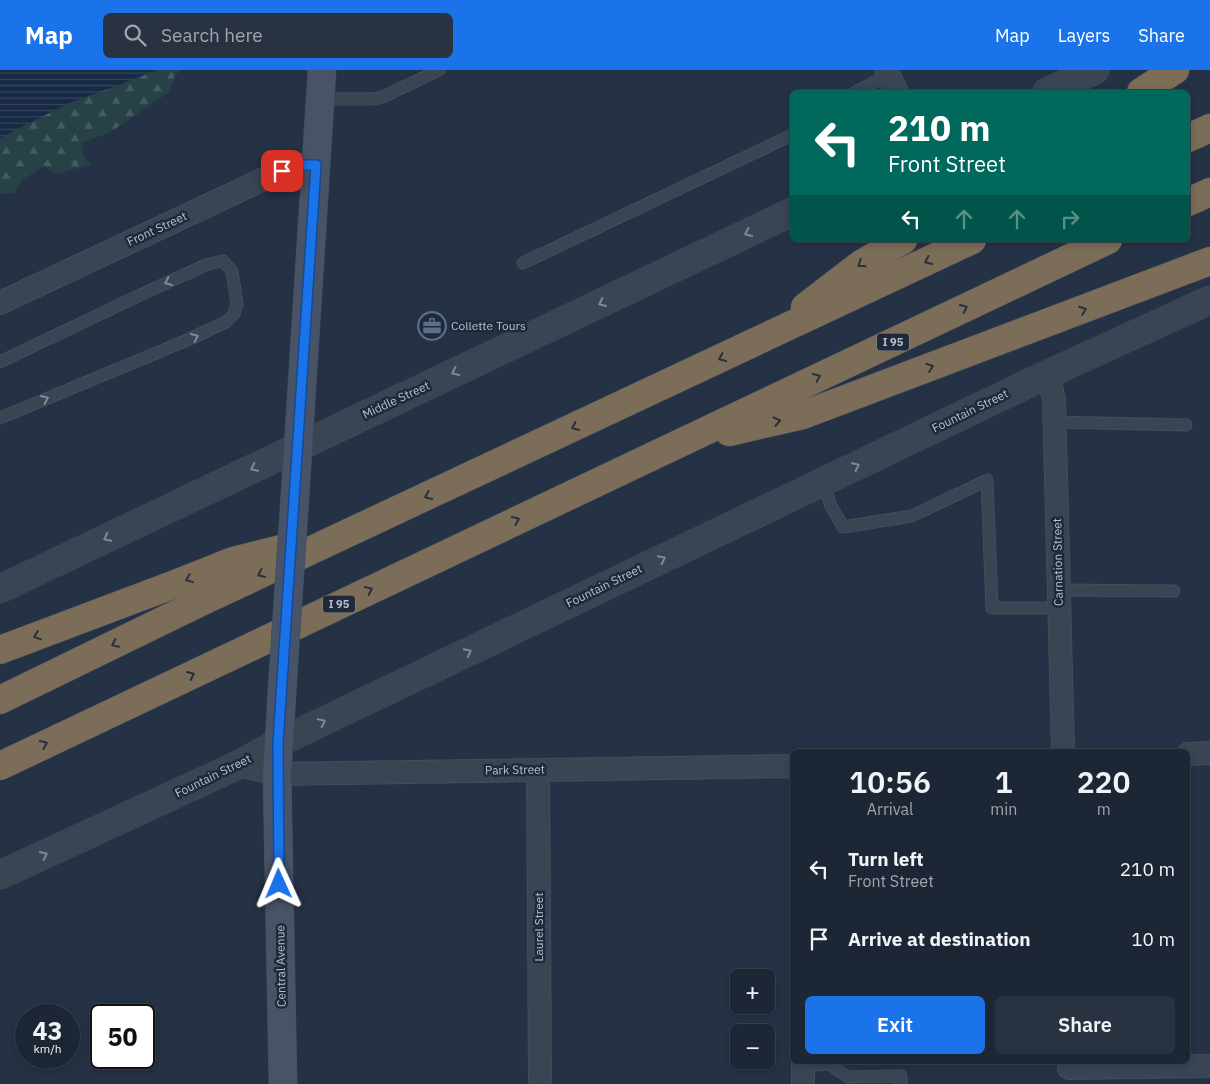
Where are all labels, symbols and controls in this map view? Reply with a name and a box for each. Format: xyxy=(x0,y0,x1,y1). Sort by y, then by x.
search box xyxy=(103,13,453,58)
text: Map xyxy=(25,19,73,51)
icon: search xyxy=(121,21,149,49)
text: Search here xyxy=(161,23,263,47)
text: Map xyxy=(995,24,1030,47)
text: Layers xyxy=(1058,24,1110,47)
text: Share xyxy=(1138,24,1185,47)
text: 210 m xyxy=(888,105,991,151)
icon: left xyxy=(805,110,870,175)
text: Front Street xyxy=(888,149,1006,178)
pin xyxy=(261,150,303,192)
icon: arrive xyxy=(268,157,296,185)
icon: left xyxy=(897,205,925,233)
icon: ahead xyxy=(950,205,978,233)
icon: ahead xyxy=(1003,205,1031,233)
icon: right xyxy=(1056,205,1084,233)
street label: Front Street xyxy=(124,208,189,249)
one-way arrow xyxy=(745,227,754,237)
one-way arrow xyxy=(924,255,933,265)
one-way arrow xyxy=(857,258,866,268)
one-way arrow xyxy=(164,276,173,287)
one-way arrow xyxy=(598,297,607,307)
one-way arrow xyxy=(959,304,968,314)
one-way arrow xyxy=(1078,306,1086,316)
office icon: Collette Tours xyxy=(417,311,447,341)
place label: Collette Tours xyxy=(451,318,526,333)
one-way arrow xyxy=(190,332,199,343)
road number: I 95 xyxy=(877,334,909,350)
one-way arrow xyxy=(718,352,727,362)
one-way arrow xyxy=(926,363,934,373)
one-way arrow xyxy=(451,366,460,377)
one-way arrow xyxy=(812,374,821,384)
street label: Middle Street xyxy=(360,377,432,422)
street label: Fountain Street xyxy=(929,386,1010,435)
one-way arrow xyxy=(40,394,49,405)
one-way arrow xyxy=(773,416,782,426)
one-way arrow xyxy=(571,421,580,432)
one-way arrow xyxy=(851,461,860,472)
one-way arrow xyxy=(250,462,259,472)
one-way arrow xyxy=(424,490,433,501)
one-way arrow xyxy=(511,516,520,527)
street label: Carnation Street xyxy=(1049,518,1066,606)
one-way arrow xyxy=(103,532,112,542)
one-way arrow xyxy=(657,554,666,565)
street label: Fountain Street xyxy=(563,561,644,610)
one-way arrow xyxy=(257,568,266,578)
one-way arrow xyxy=(185,573,194,583)
one-way arrow xyxy=(364,586,373,596)
road number: I 95 xyxy=(323,596,355,612)
one-way arrow xyxy=(33,630,42,640)
one-way arrow xyxy=(111,638,120,648)
one-way arrow xyxy=(463,648,472,658)
one-way arrow xyxy=(185,671,194,681)
one-way arrow xyxy=(317,718,326,728)
one-way arrow xyxy=(39,740,48,750)
street label: Fountain Street xyxy=(172,751,253,800)
street label: Park Street xyxy=(485,761,545,778)
text: 10:56 xyxy=(849,762,931,801)
text: 1 xyxy=(995,762,1013,801)
text: 220 xyxy=(1077,762,1131,801)
text: Arrival xyxy=(867,799,913,819)
text: min xyxy=(990,799,1017,819)
text: m xyxy=(1097,799,1111,819)
text: Turn left xyxy=(848,847,924,871)
one-way arrow xyxy=(39,850,48,861)
icon: left xyxy=(805,855,833,883)
position arrow xyxy=(252,857,304,909)
text: 210 m xyxy=(1120,857,1175,881)
text: Front Street xyxy=(848,871,934,891)
street label: Laurel Street xyxy=(531,892,546,962)
street label: Central Avenue xyxy=(272,924,289,1007)
icon: arrive xyxy=(805,925,833,953)
text: Arrive at destination xyxy=(848,927,1031,951)
text: 10 m xyxy=(1131,927,1175,951)
map controls xyxy=(730,969,775,1069)
button: + xyxy=(730,969,775,1014)
button: Exit xyxy=(805,996,985,1054)
button: Share xyxy=(995,996,1175,1054)
speed limit sign: 50 xyxy=(90,1004,155,1069)
text: 43 xyxy=(32,1014,63,1047)
button: − xyxy=(730,1024,775,1069)
text: km/h xyxy=(33,1041,62,1056)

